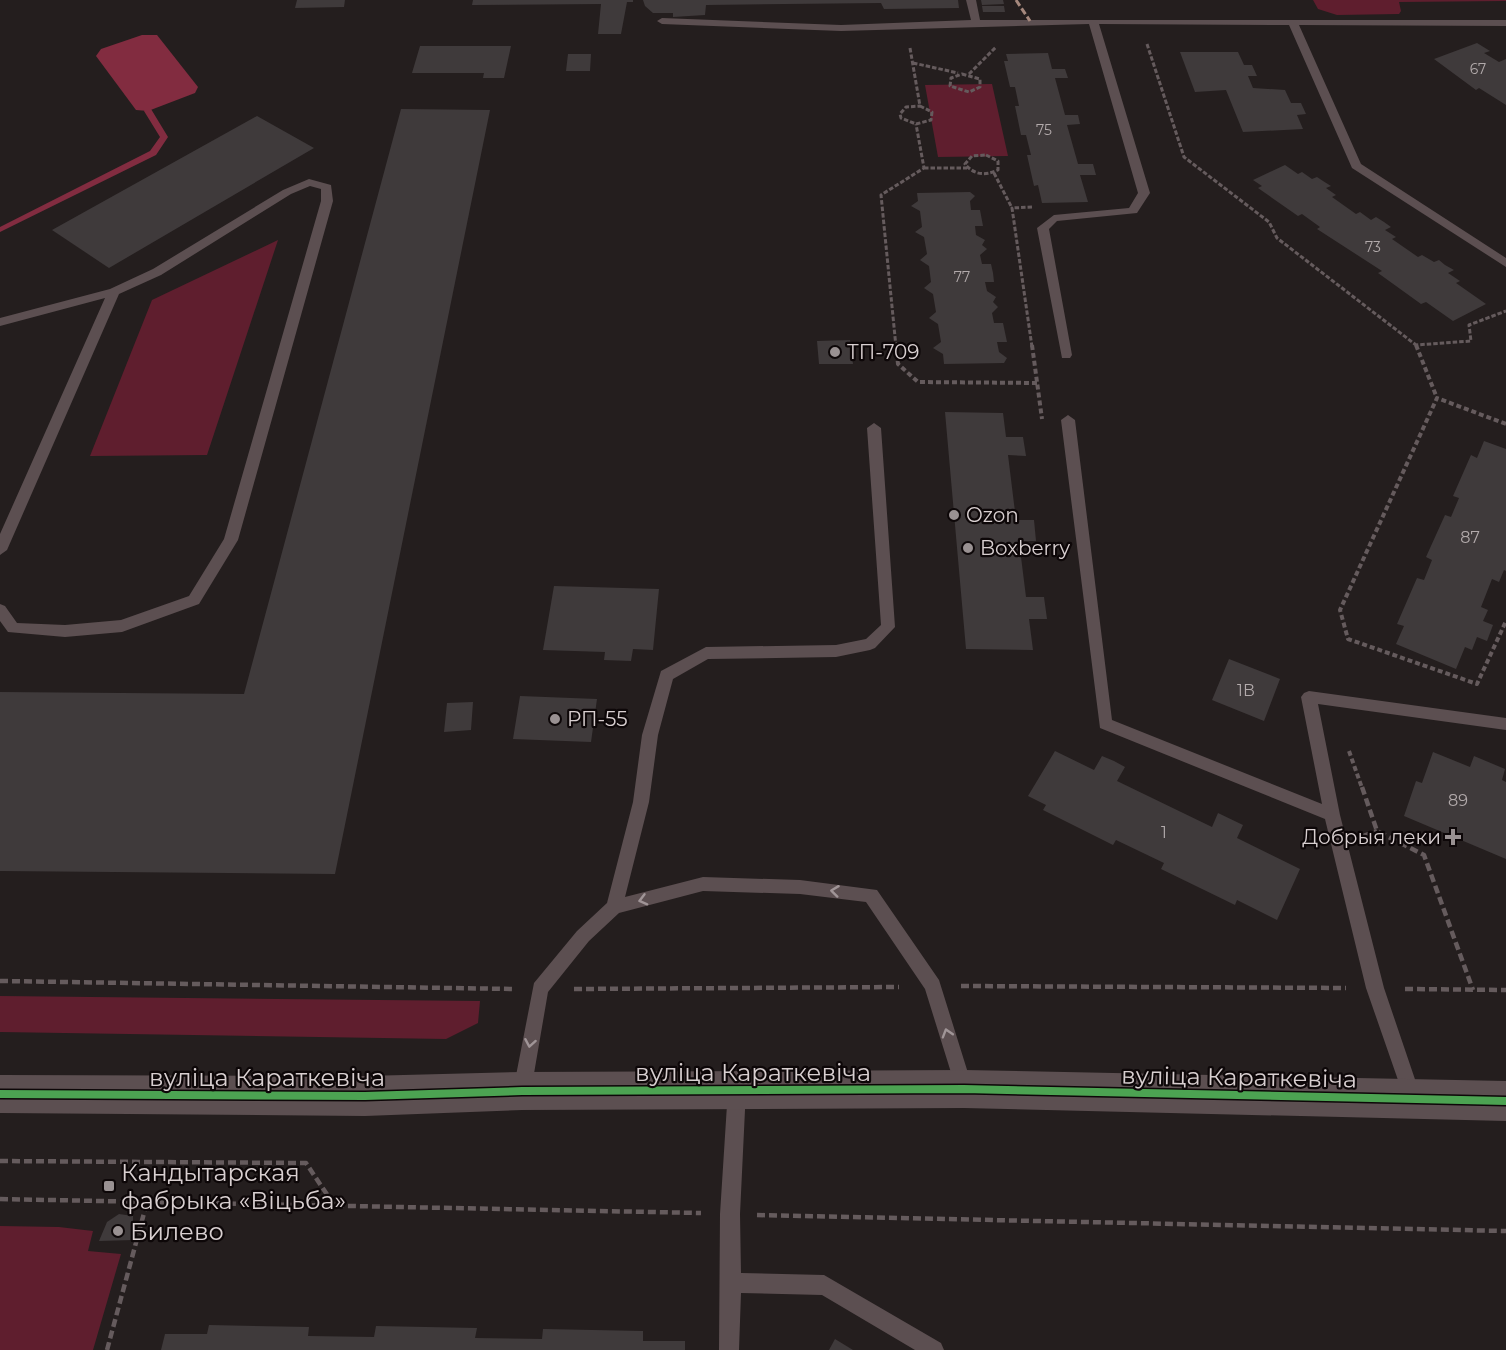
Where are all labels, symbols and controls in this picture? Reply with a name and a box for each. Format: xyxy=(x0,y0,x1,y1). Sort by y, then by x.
house number: 67 xyxy=(1470,60,1486,78)
house number: 75 xyxy=(1036,121,1052,139)
house number: 73 xyxy=(1365,238,1381,256)
house number: 77 xyxy=(954,268,970,286)
place label: ТП-709 xyxy=(847,340,920,364)
marker: ТП-709 xyxy=(828,345,842,359)
place label: Ozon xyxy=(966,503,1019,527)
marker: Ozon xyxy=(947,508,961,522)
house number: 87 xyxy=(1460,528,1480,547)
place label: Boxberry xyxy=(980,536,1070,560)
marker: Boxberry xyxy=(961,541,975,555)
house number: 1В xyxy=(1237,681,1255,700)
place label: РП-55 xyxy=(567,707,628,731)
marker: РП-55 xyxy=(548,712,562,726)
house number: 89 xyxy=(1448,791,1468,810)
house number: 1 xyxy=(1161,823,1167,842)
place label: Добрыя леки xyxy=(1302,825,1441,849)
marker: Добрыя леки xyxy=(1446,830,1460,844)
one-way arrow xyxy=(831,885,840,898)
one-way arrow xyxy=(638,892,648,905)
one-way arrow xyxy=(942,1028,954,1039)
one-way arrow xyxy=(525,1039,537,1048)
street label: вуліца Караткевіча xyxy=(635,1058,871,1087)
street label: вуліца Караткевіча xyxy=(1121,1060,1357,1094)
street label: вуліца Караткевіча xyxy=(149,1063,385,1092)
place label: Кандытарская фабрыка «Віцьба» xyxy=(121,1158,346,1215)
marker: Кандытарская фабрыка «Віцьба» xyxy=(102,1179,116,1193)
place label: Билево xyxy=(130,1217,224,1246)
marker: Билево xyxy=(111,1224,125,1238)

